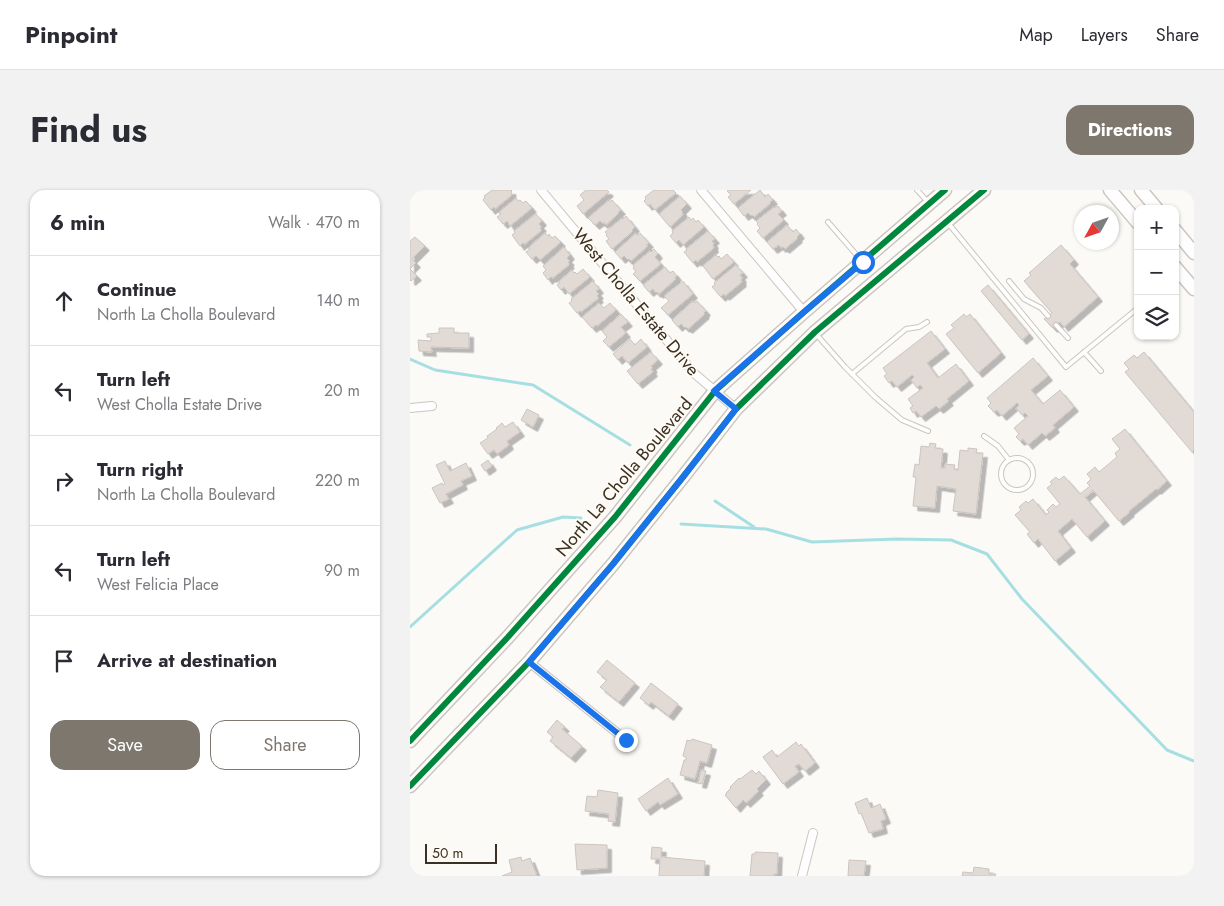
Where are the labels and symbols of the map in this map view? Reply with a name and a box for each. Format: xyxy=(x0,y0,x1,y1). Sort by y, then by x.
north arrow xyxy=(1074,205,1119,250)
street label: West Cholla Estate Drive xyxy=(566,223,706,381)
route start xyxy=(852,251,875,274)
street label: North La Cholla Boulevard xyxy=(550,392,698,562)
route end xyxy=(615,729,638,752)
scale bar xyxy=(425,841,498,864)

